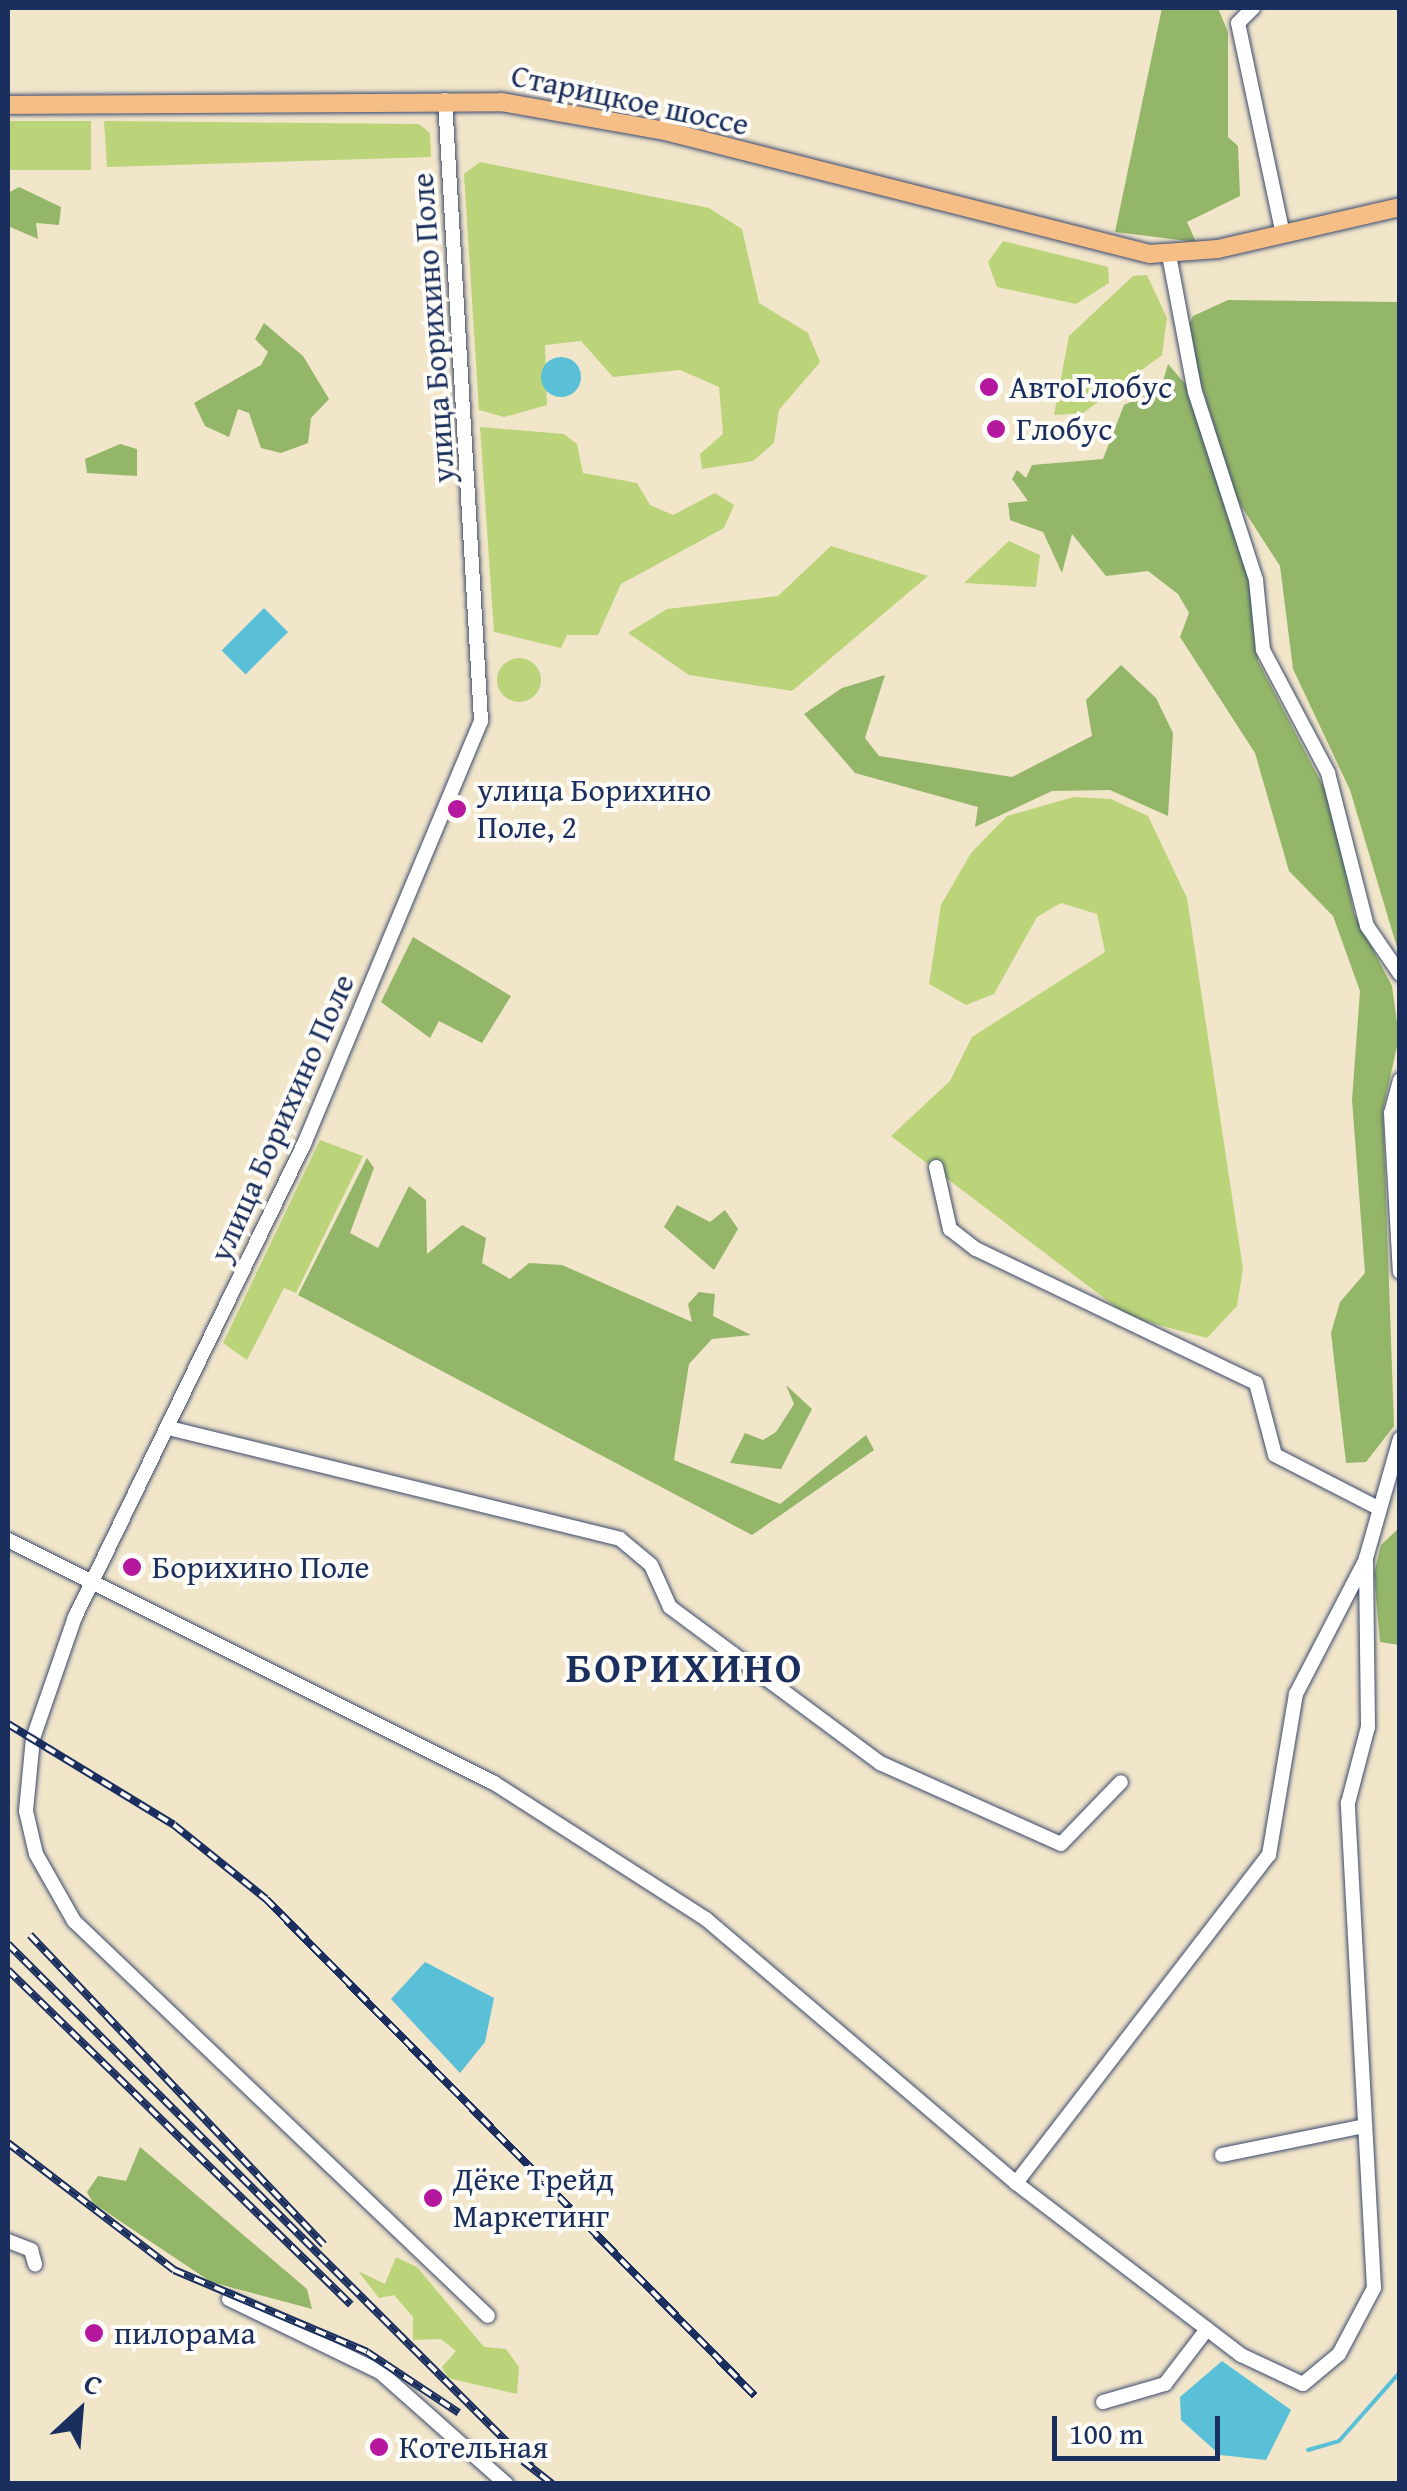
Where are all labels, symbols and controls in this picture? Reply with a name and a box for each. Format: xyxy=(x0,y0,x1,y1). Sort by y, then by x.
street label: Старицкое шоссе xyxy=(508,56,752,144)
street label: улица Борихино Поле xyxy=(403,172,463,484)
place label: АвтоГлобус xyxy=(1009,368,1172,406)
marker: АвтоГлобус xyxy=(978,376,1000,398)
place label: Глобус xyxy=(1016,410,1112,448)
marker: Глобус xyxy=(985,418,1007,440)
place label: улица Борихино Поле, 2 xyxy=(477,772,711,847)
marker: улица Борихино Поле, 2 xyxy=(446,798,468,820)
street label: улица Борихино Поле xyxy=(201,968,363,1268)
place label: Борихино Поле xyxy=(152,1548,370,1586)
marker: Борихино Поле xyxy=(121,1556,143,1578)
district label: БОРИХИНО xyxy=(566,1642,804,1692)
place label: Дёке Трейд Маркетинг xyxy=(453,2161,614,2236)
marker: Дёке Трейд Маркетинг xyxy=(422,2187,444,2209)
place label: пилорама xyxy=(114,2314,256,2352)
marker: пилорама xyxy=(83,2322,105,2344)
north arrow xyxy=(30,2361,130,2461)
text: С xyxy=(77,2362,109,2405)
scale bar xyxy=(1057,2396,1224,2458)
text: 100 m xyxy=(1069,2411,1143,2455)
place label: Котельная xyxy=(399,2428,548,2466)
marker: Котельная xyxy=(368,2436,390,2458)

